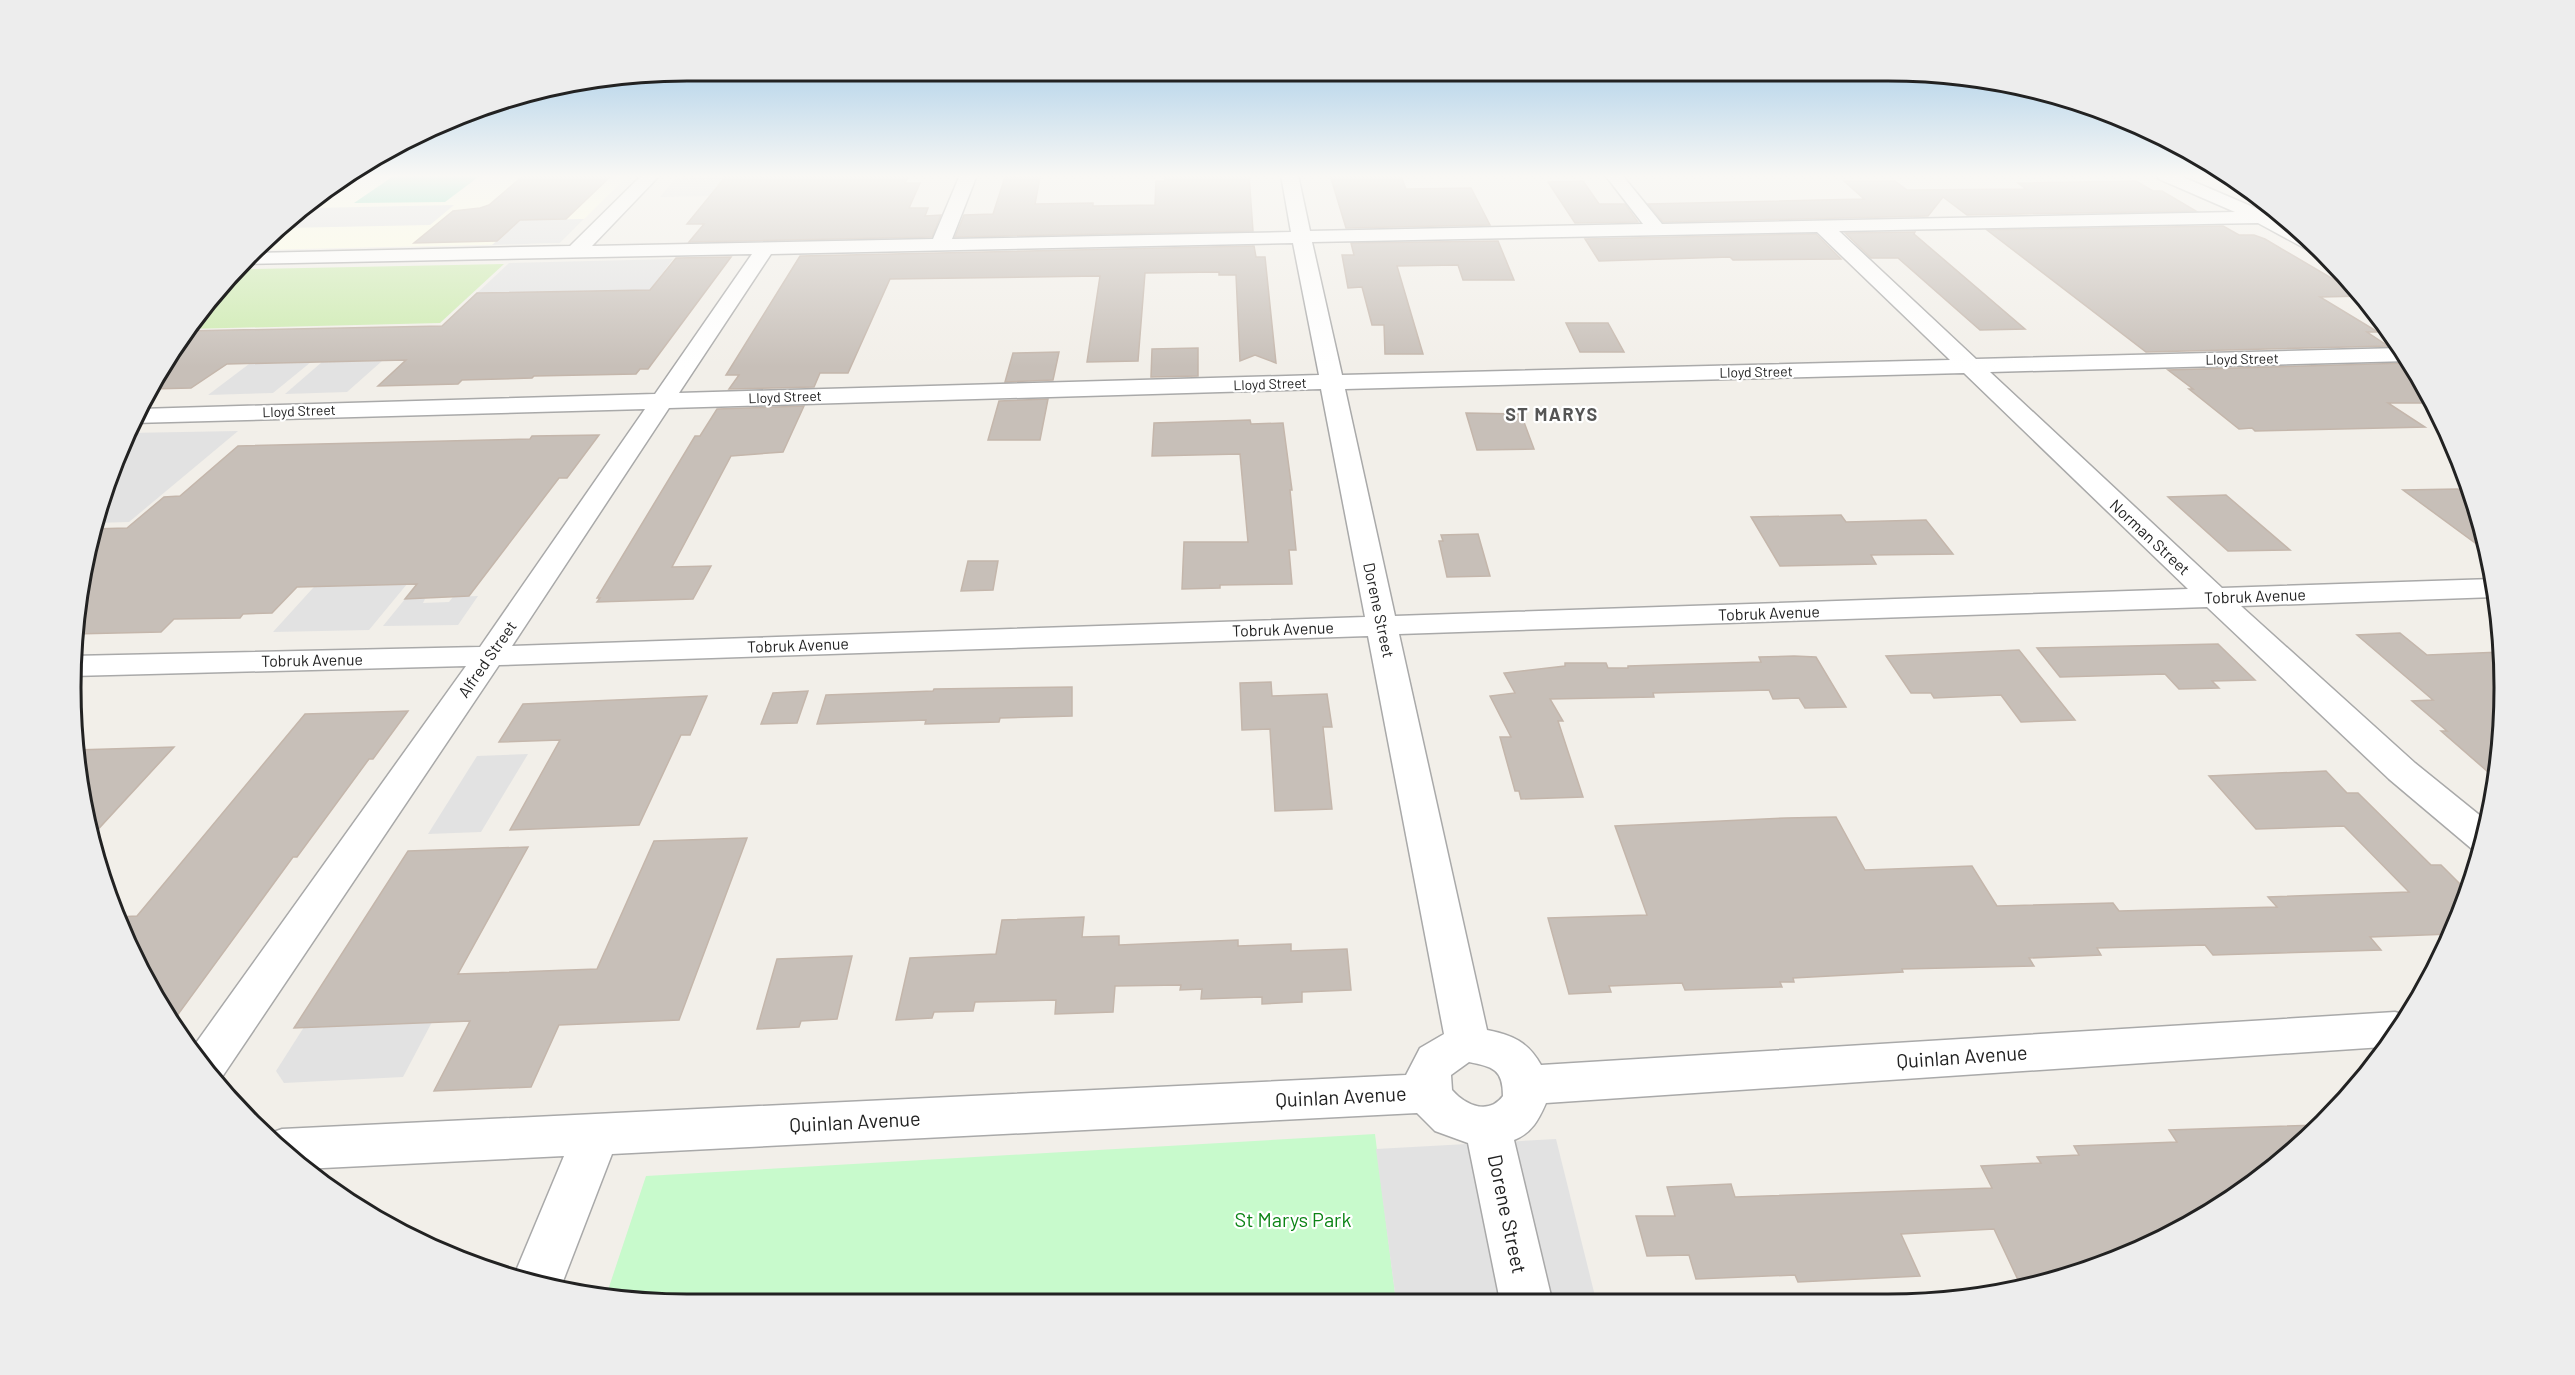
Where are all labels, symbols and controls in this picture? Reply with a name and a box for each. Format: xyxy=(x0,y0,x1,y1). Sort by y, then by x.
street label: Lloyd Street xyxy=(2205,349,2279,368)
street label: Lloyd Street xyxy=(1719,362,1793,381)
street label: Lloyd Street xyxy=(1233,374,1307,393)
street label: Lloyd Street xyxy=(748,387,822,406)
street label: Lloyd Street xyxy=(262,401,336,420)
district label: ST MARYS xyxy=(1505,403,1599,425)
street label: Norman Street xyxy=(2106,495,2194,578)
street label: Dorene Street xyxy=(1360,561,1399,659)
street label: Tobruk Avenue xyxy=(2204,584,2306,607)
street label: Tobruk Avenue xyxy=(1718,601,1820,624)
street label: Alfred Street xyxy=(453,617,520,701)
street label: Tobruk Avenue xyxy=(1232,617,1334,640)
street label: Tobruk Avenue xyxy=(747,633,849,656)
street label: Tobruk Avenue xyxy=(261,649,363,670)
street label: Quinlan Avenue xyxy=(1896,1039,2028,1073)
street label: Quinlan Avenue xyxy=(1275,1081,1407,1111)
street label: Quinlan Avenue xyxy=(789,1106,921,1136)
street label: Dorene Street xyxy=(1484,1152,1532,1275)
park label: St Marys Park xyxy=(1235,1207,1351,1231)

